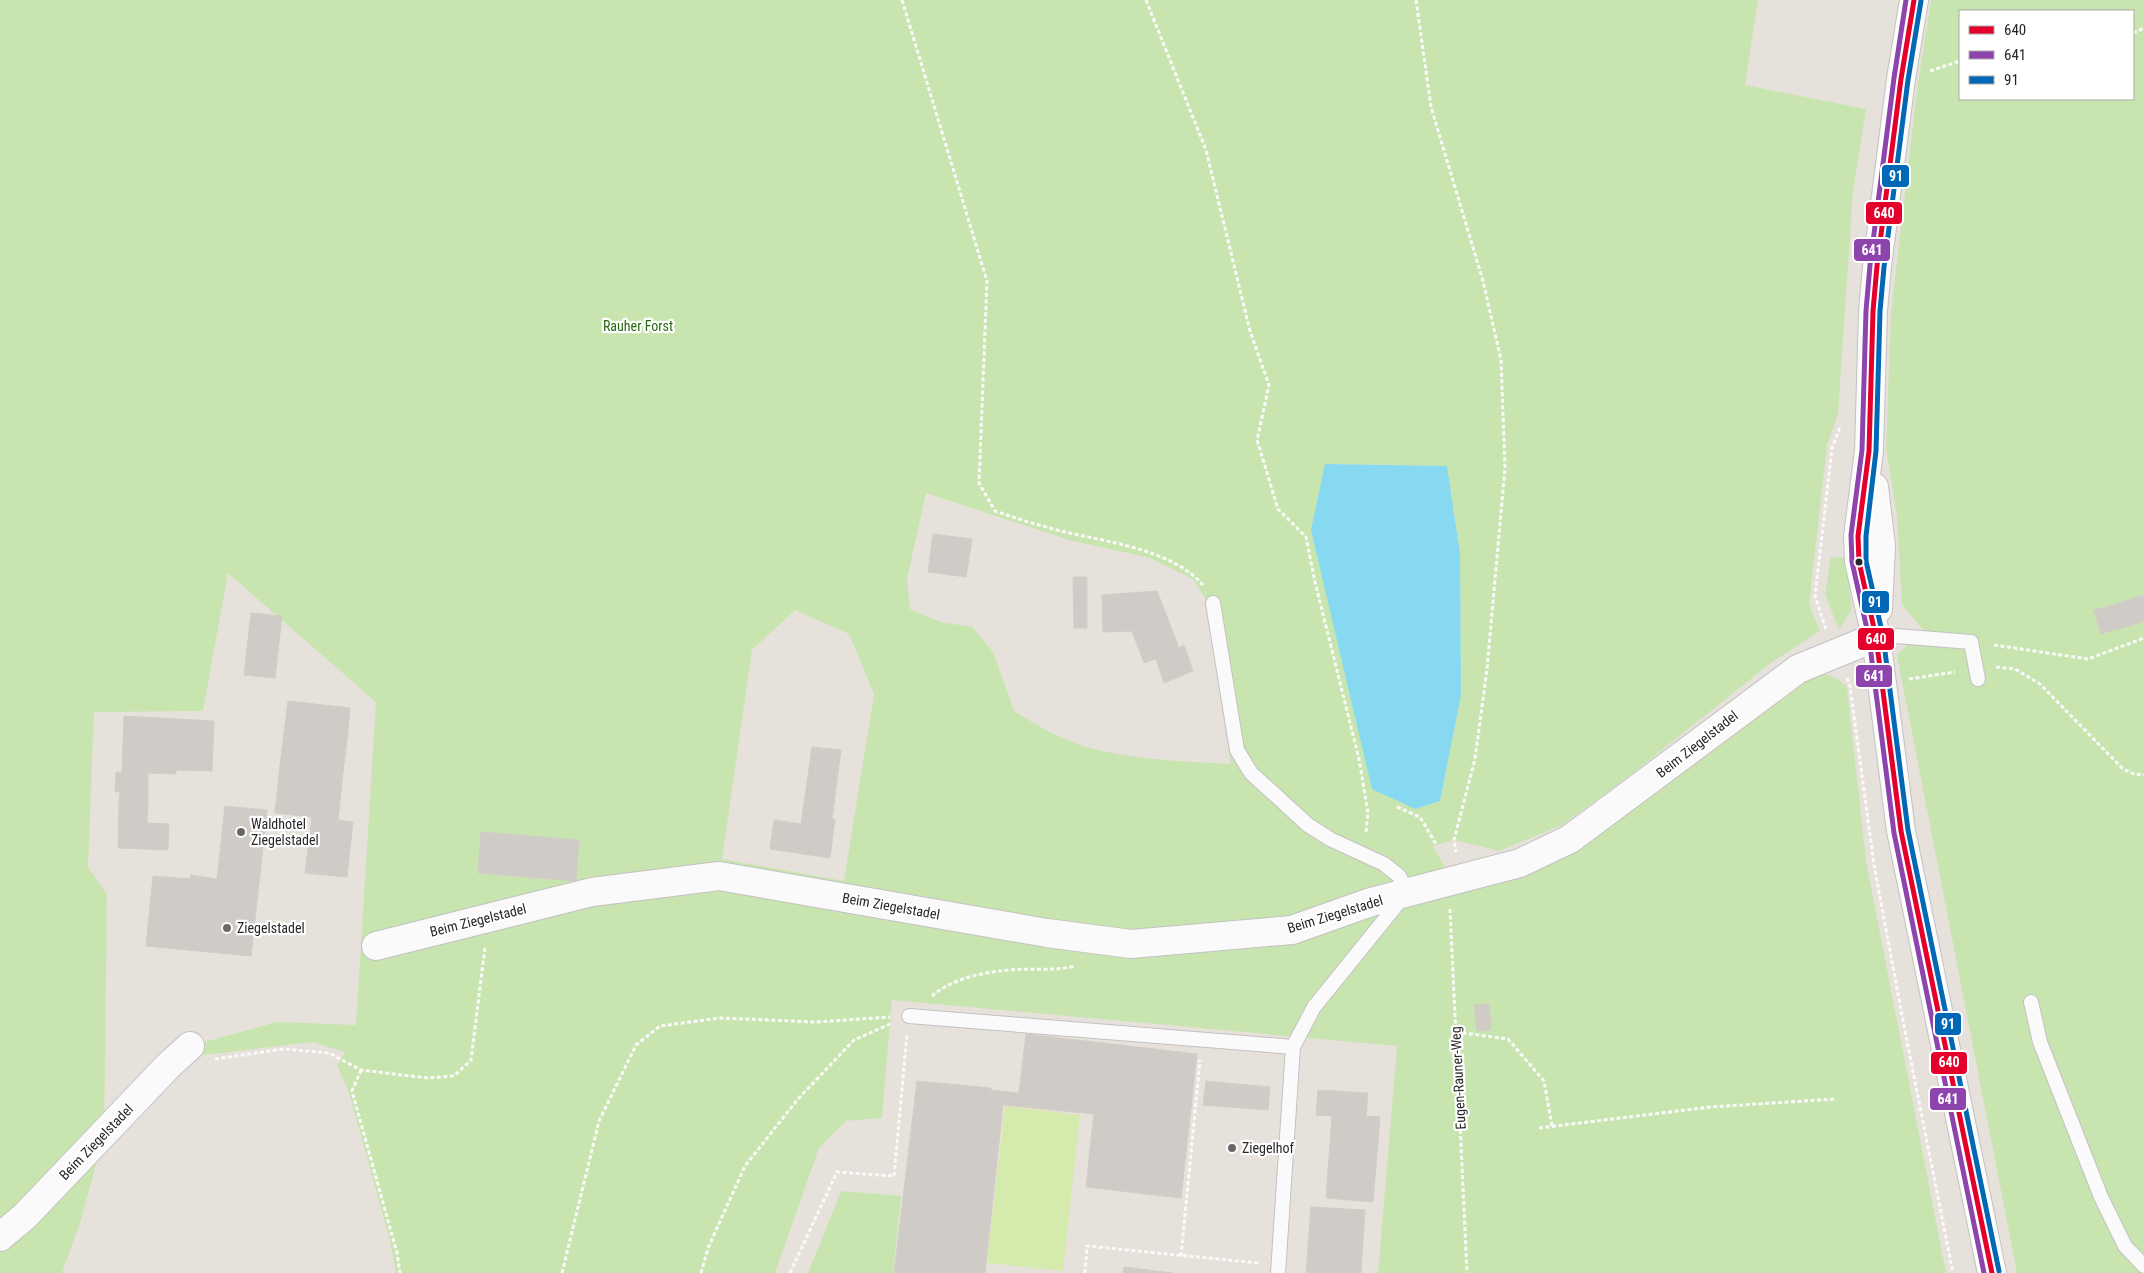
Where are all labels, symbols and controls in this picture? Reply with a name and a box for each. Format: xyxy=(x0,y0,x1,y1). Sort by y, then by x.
legend xyxy=(1959,10,2134,100)
text: 640 xyxy=(2004,21,2026,39)
text: 641 xyxy=(2004,46,2026,64)
text: 91 xyxy=(2004,71,2019,89)
line badge: 91 xyxy=(1881,164,1910,188)
text: 91 xyxy=(1889,168,1903,184)
line badge: 640 xyxy=(1865,201,1903,225)
text: 640 xyxy=(1873,205,1895,221)
line badge: 641 xyxy=(1853,238,1891,262)
text: 641 xyxy=(1861,242,1883,258)
park label: Rauher Forst xyxy=(603,318,673,334)
unlabelled marker xyxy=(1854,557,1864,567)
line badge: 91 xyxy=(1861,590,1890,614)
text: 91 xyxy=(1868,594,1882,610)
line badge: 640 xyxy=(1857,627,1895,651)
text: 640 xyxy=(1865,631,1887,647)
line badge: 641 xyxy=(1855,664,1893,688)
text: 641 xyxy=(1863,668,1885,684)
street label: Beim Ziegelstadel xyxy=(1653,707,1741,781)
place label: Waldhotel Ziegelstadel xyxy=(251,816,319,848)
marker: Waldhotel Ziegelstadel xyxy=(235,826,247,838)
street label: Beim Ziegelstadel xyxy=(841,890,941,922)
street label: Beim Ziegelstadel xyxy=(1285,892,1385,936)
street label: Beim Ziegelstadel xyxy=(428,900,528,940)
place label: Ziegelstadel xyxy=(237,920,305,936)
marker: Ziegelstadel xyxy=(221,922,233,934)
line badge: 91 xyxy=(1934,1012,1962,1036)
text: 91 xyxy=(1941,1016,1955,1032)
street label: Eugen-Rauner-Weg xyxy=(1447,1026,1469,1130)
line badge: 640 xyxy=(1930,1051,1968,1075)
text: 640 xyxy=(1938,1054,1960,1070)
line badge: 641 xyxy=(1929,1087,1967,1111)
text: 641 xyxy=(1937,1091,1959,1107)
street label: Beim Ziegelstadel xyxy=(56,1101,136,1183)
place label: Ziegelhof xyxy=(1242,1140,1295,1156)
marker: Ziegelhof xyxy=(1226,1142,1238,1154)

